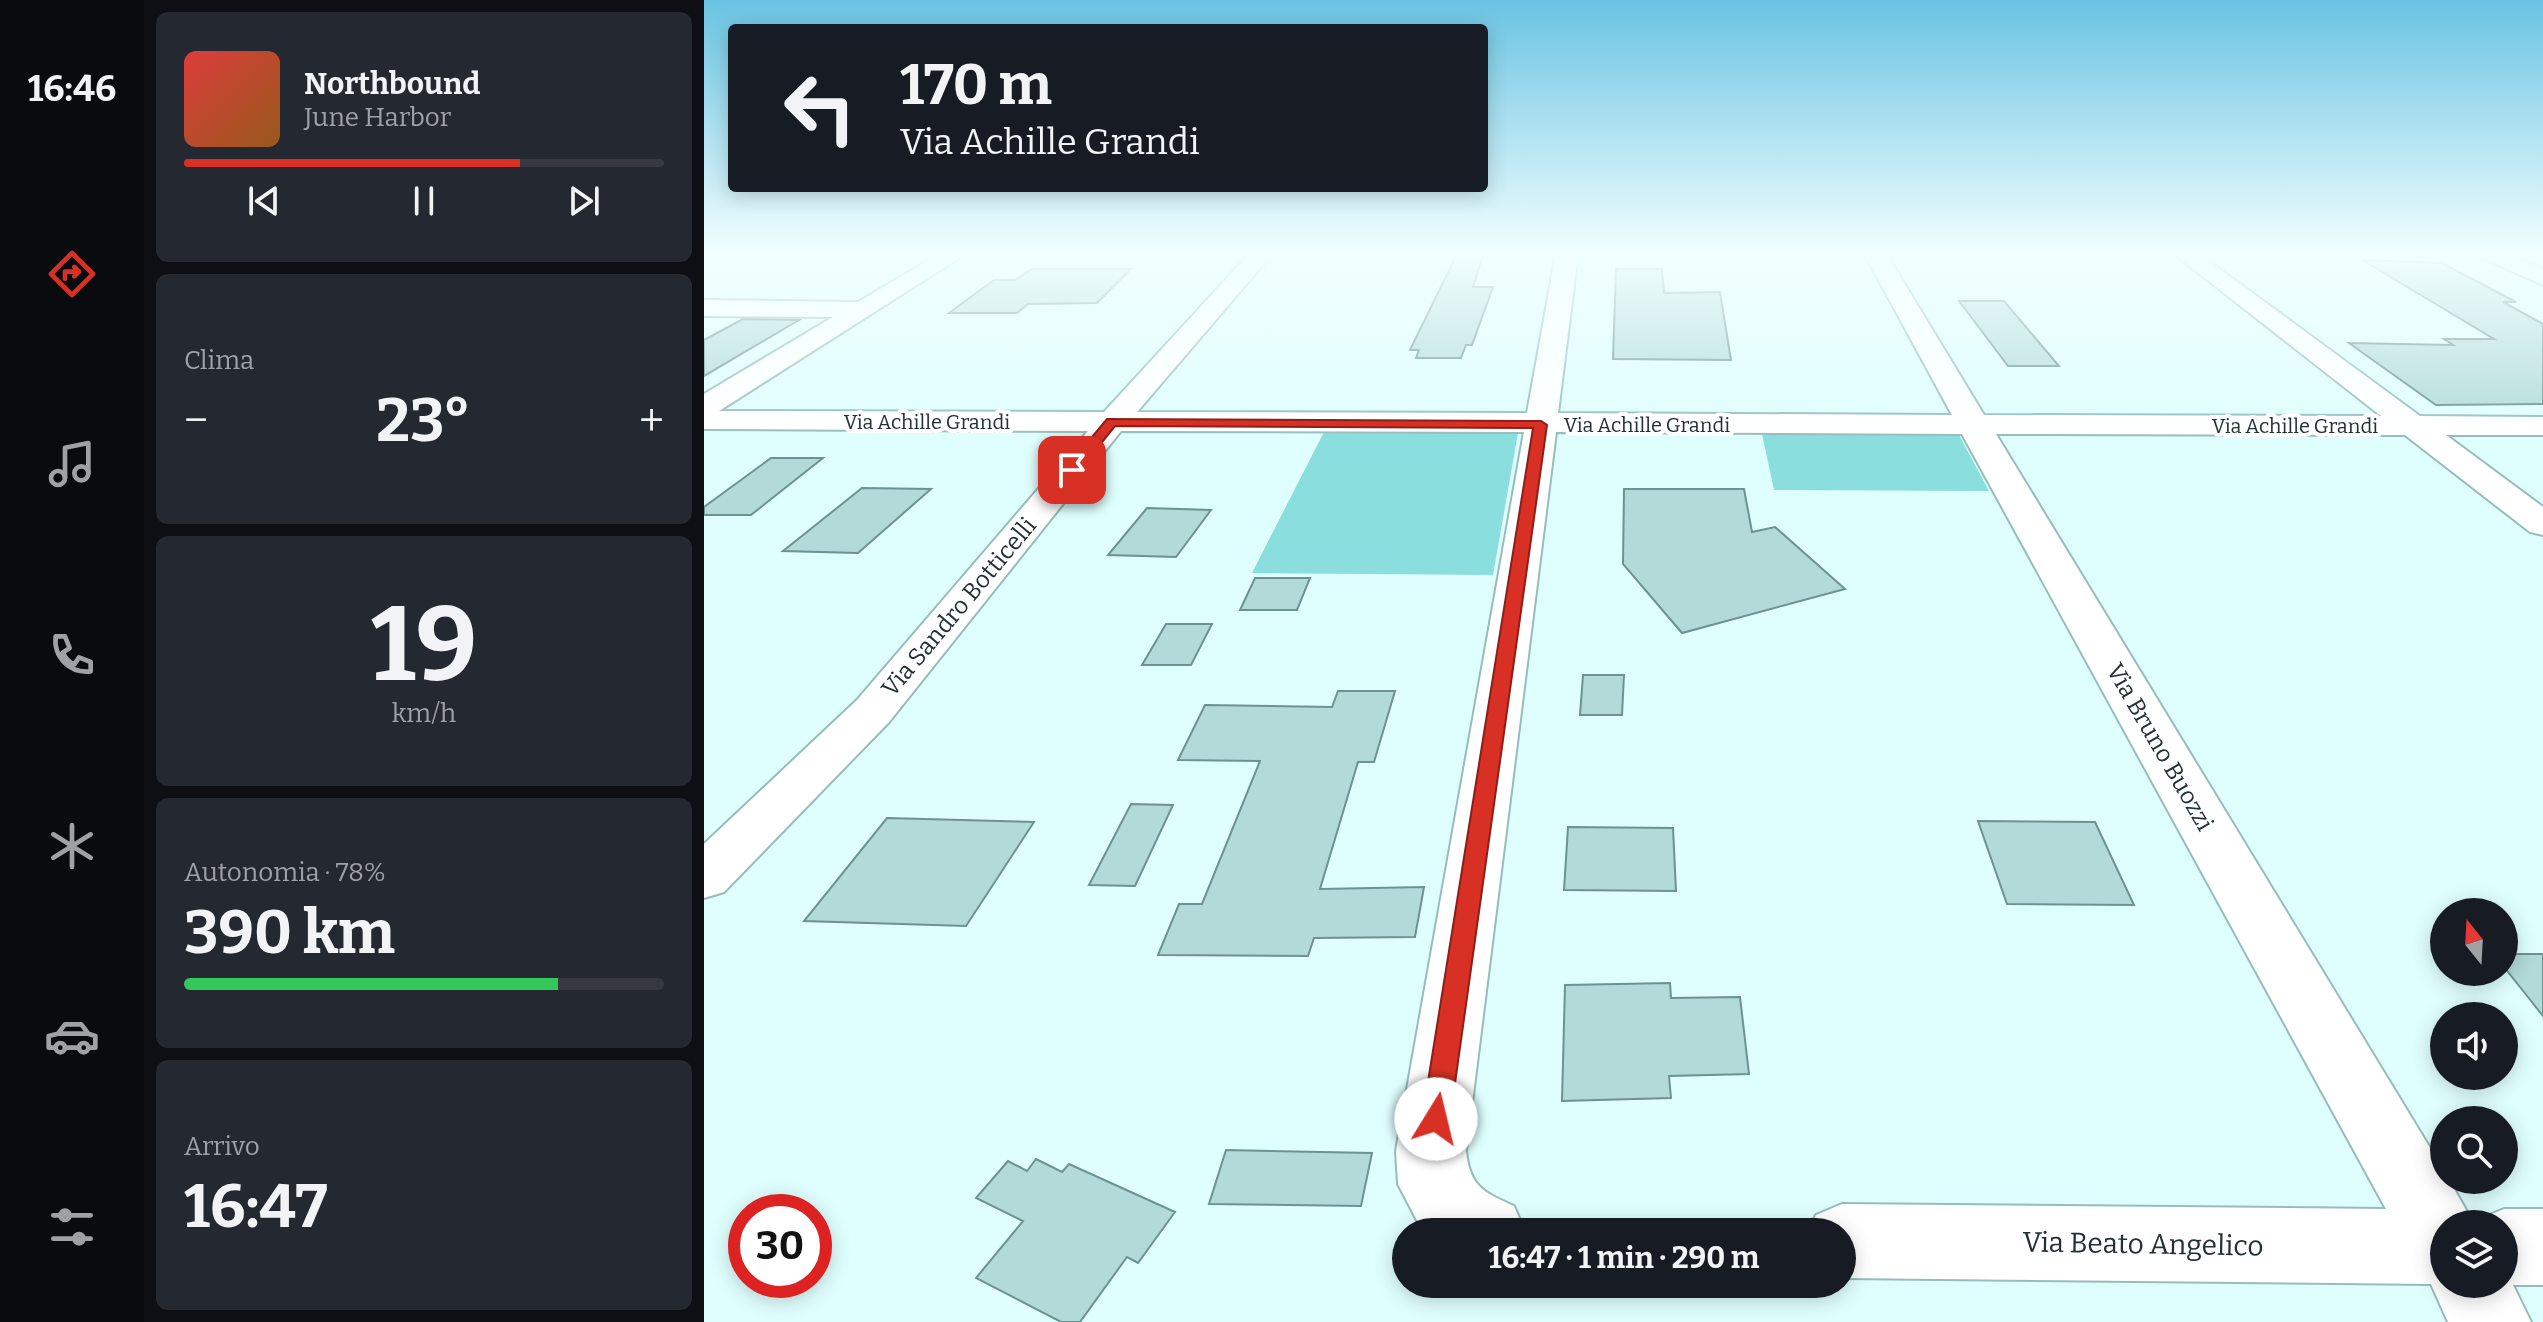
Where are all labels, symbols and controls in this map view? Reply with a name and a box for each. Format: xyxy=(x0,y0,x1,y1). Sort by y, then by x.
text: 170 m xyxy=(900,52,1052,119)
icon: left xyxy=(768,56,872,160)
text: Northbound xyxy=(304,66,480,102)
text: 16:46 xyxy=(28,67,116,111)
text: June Harbor xyxy=(304,102,451,133)
text: Via Achille Grandi xyxy=(900,120,1200,164)
icon: previous xyxy=(242,179,286,223)
icon: pause xyxy=(402,179,446,223)
icon: next xyxy=(562,179,606,223)
icon: directions xyxy=(44,246,100,302)
text: Clima xyxy=(184,345,254,376)
text: 23° xyxy=(376,385,471,457)
text: − xyxy=(184,394,208,447)
text: + xyxy=(639,394,664,447)
street label: Via Achille Grandi xyxy=(844,410,1010,434)
street label: Via Achille Grandi xyxy=(1564,413,1730,437)
street label: Via Achille Grandi xyxy=(2212,414,2378,438)
icon: music xyxy=(44,436,100,492)
pin xyxy=(1038,436,1106,504)
icon: arrive xyxy=(1050,448,1094,492)
street label: Via Sandro Botticelli xyxy=(876,512,1042,702)
text: 19 xyxy=(371,583,477,708)
icon: phone xyxy=(44,627,100,683)
street label: Via Bruno Buozzi xyxy=(2101,658,2219,836)
text: km/h xyxy=(392,698,456,729)
icon: climate xyxy=(44,818,100,874)
text: Autonomia · 78% xyxy=(184,857,386,888)
text: 390 km xyxy=(184,897,395,969)
north arrow xyxy=(2430,898,2518,986)
map controls xyxy=(2430,898,2518,1298)
button: sound xyxy=(2430,1002,2518,1090)
icon: car xyxy=(44,1008,100,1064)
position arrow xyxy=(1394,1077,1478,1161)
button: search xyxy=(2430,1106,2518,1194)
text: Arrivo xyxy=(184,1131,260,1162)
text: 16:47 xyxy=(184,1171,327,1243)
speed limit sign: 30 xyxy=(728,1194,832,1298)
icon: filters xyxy=(44,1199,100,1255)
button: layers xyxy=(2430,1210,2518,1298)
street label: Via Beato Angelico xyxy=(2022,1225,2264,1263)
text: 16:47 · 1 min · 290 m xyxy=(1489,1240,1759,1276)

